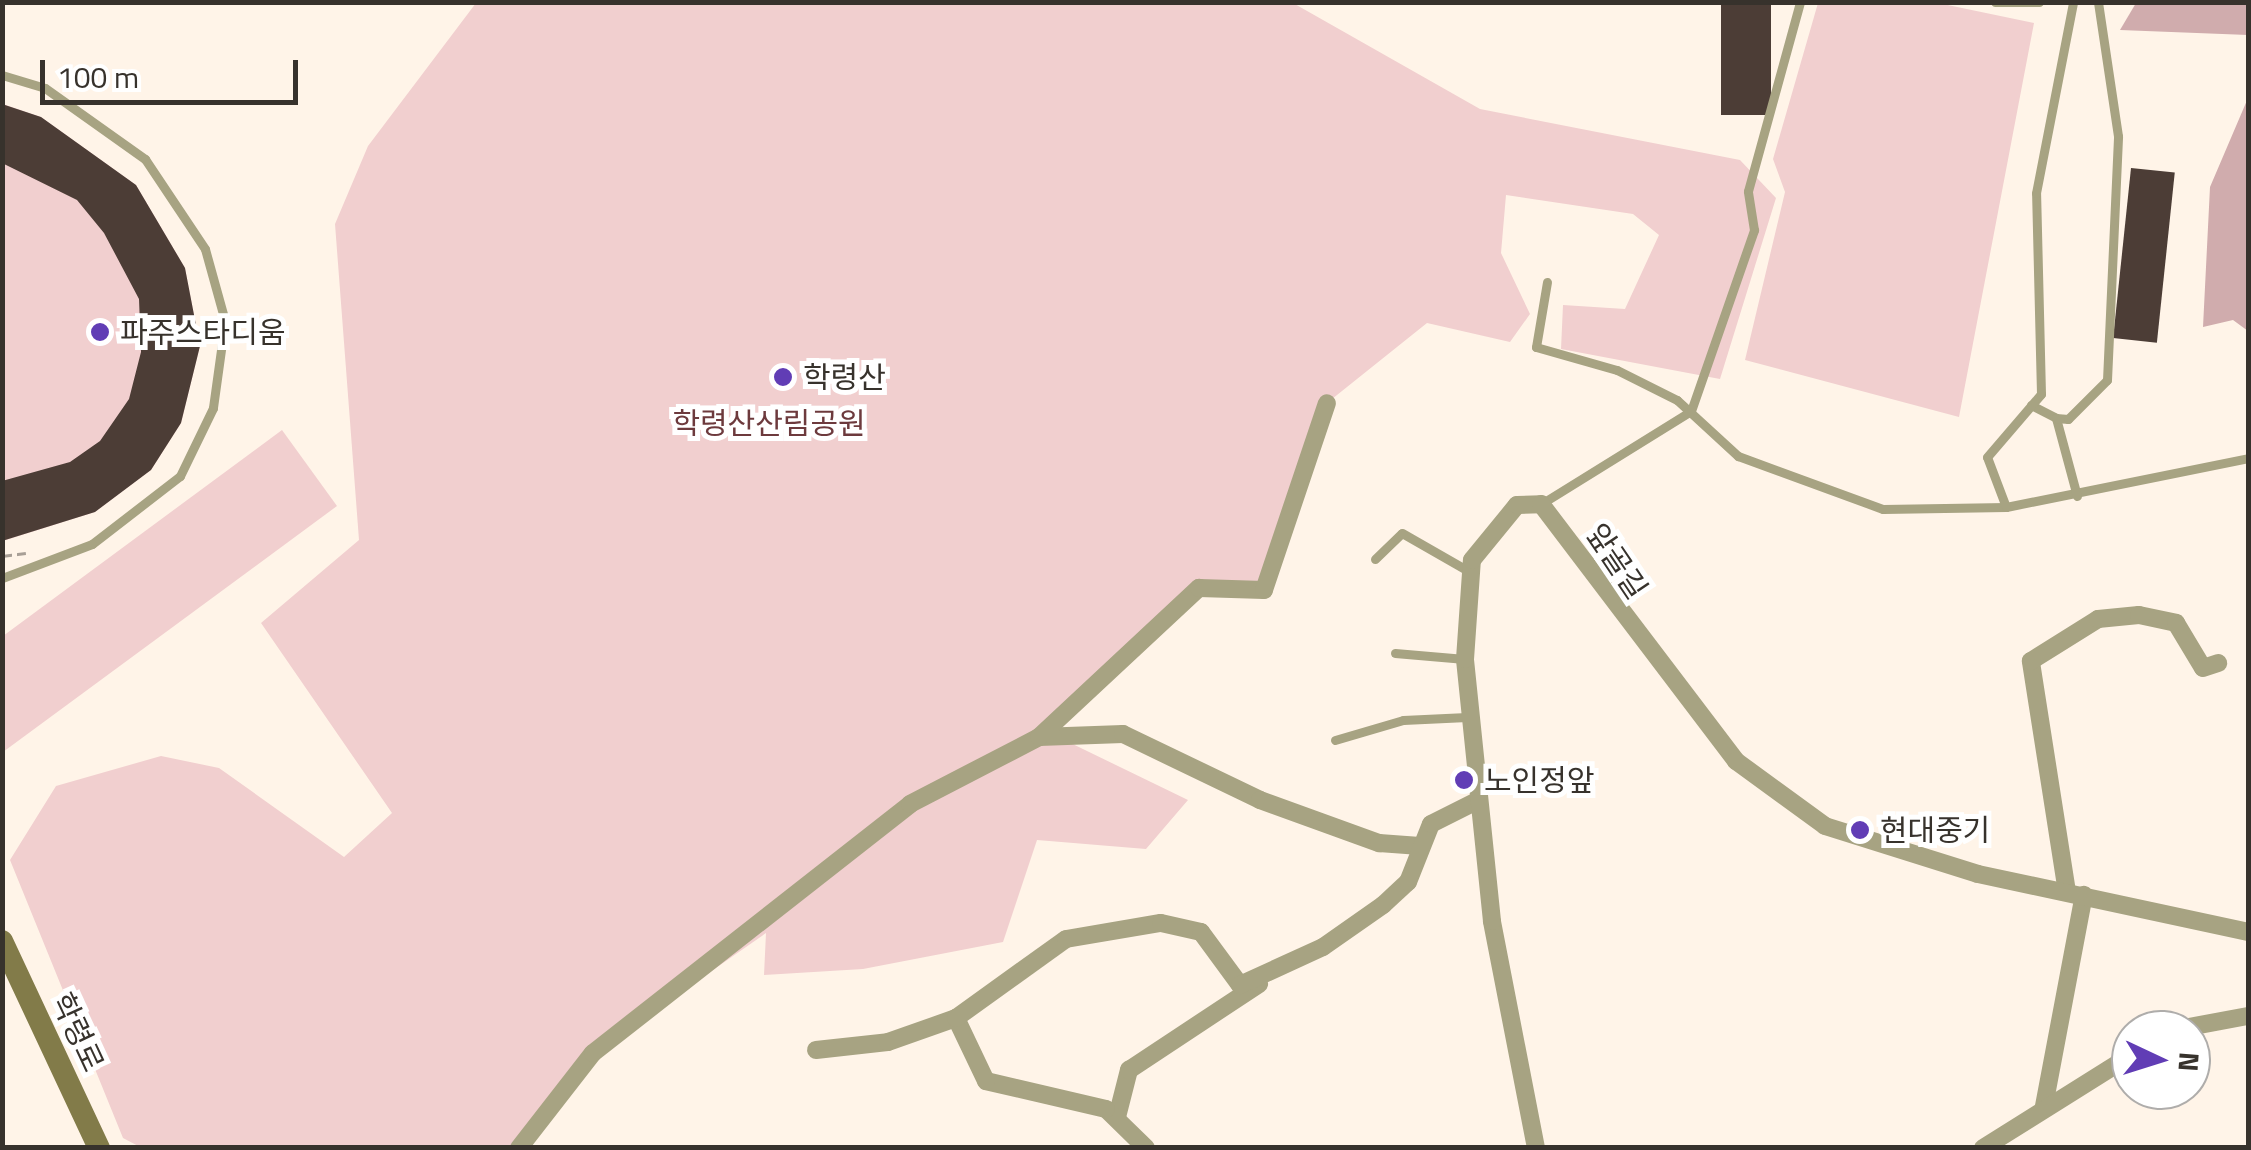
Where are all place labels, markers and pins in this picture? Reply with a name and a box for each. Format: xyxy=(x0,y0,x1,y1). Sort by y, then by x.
place label: 파주스타디움 xyxy=(120,314,286,350)
marker: 파주스타디움 xyxy=(89,321,111,343)
place label: 학령산 xyxy=(803,359,886,395)
marker: 학령산 xyxy=(772,366,794,388)
place label: 노인정앞 xyxy=(1484,762,1594,798)
marker: 노인정앞 xyxy=(1453,769,1475,791)
place label: 현대중기 xyxy=(1880,812,1990,848)
marker: 현대중기 xyxy=(1849,819,1871,841)

